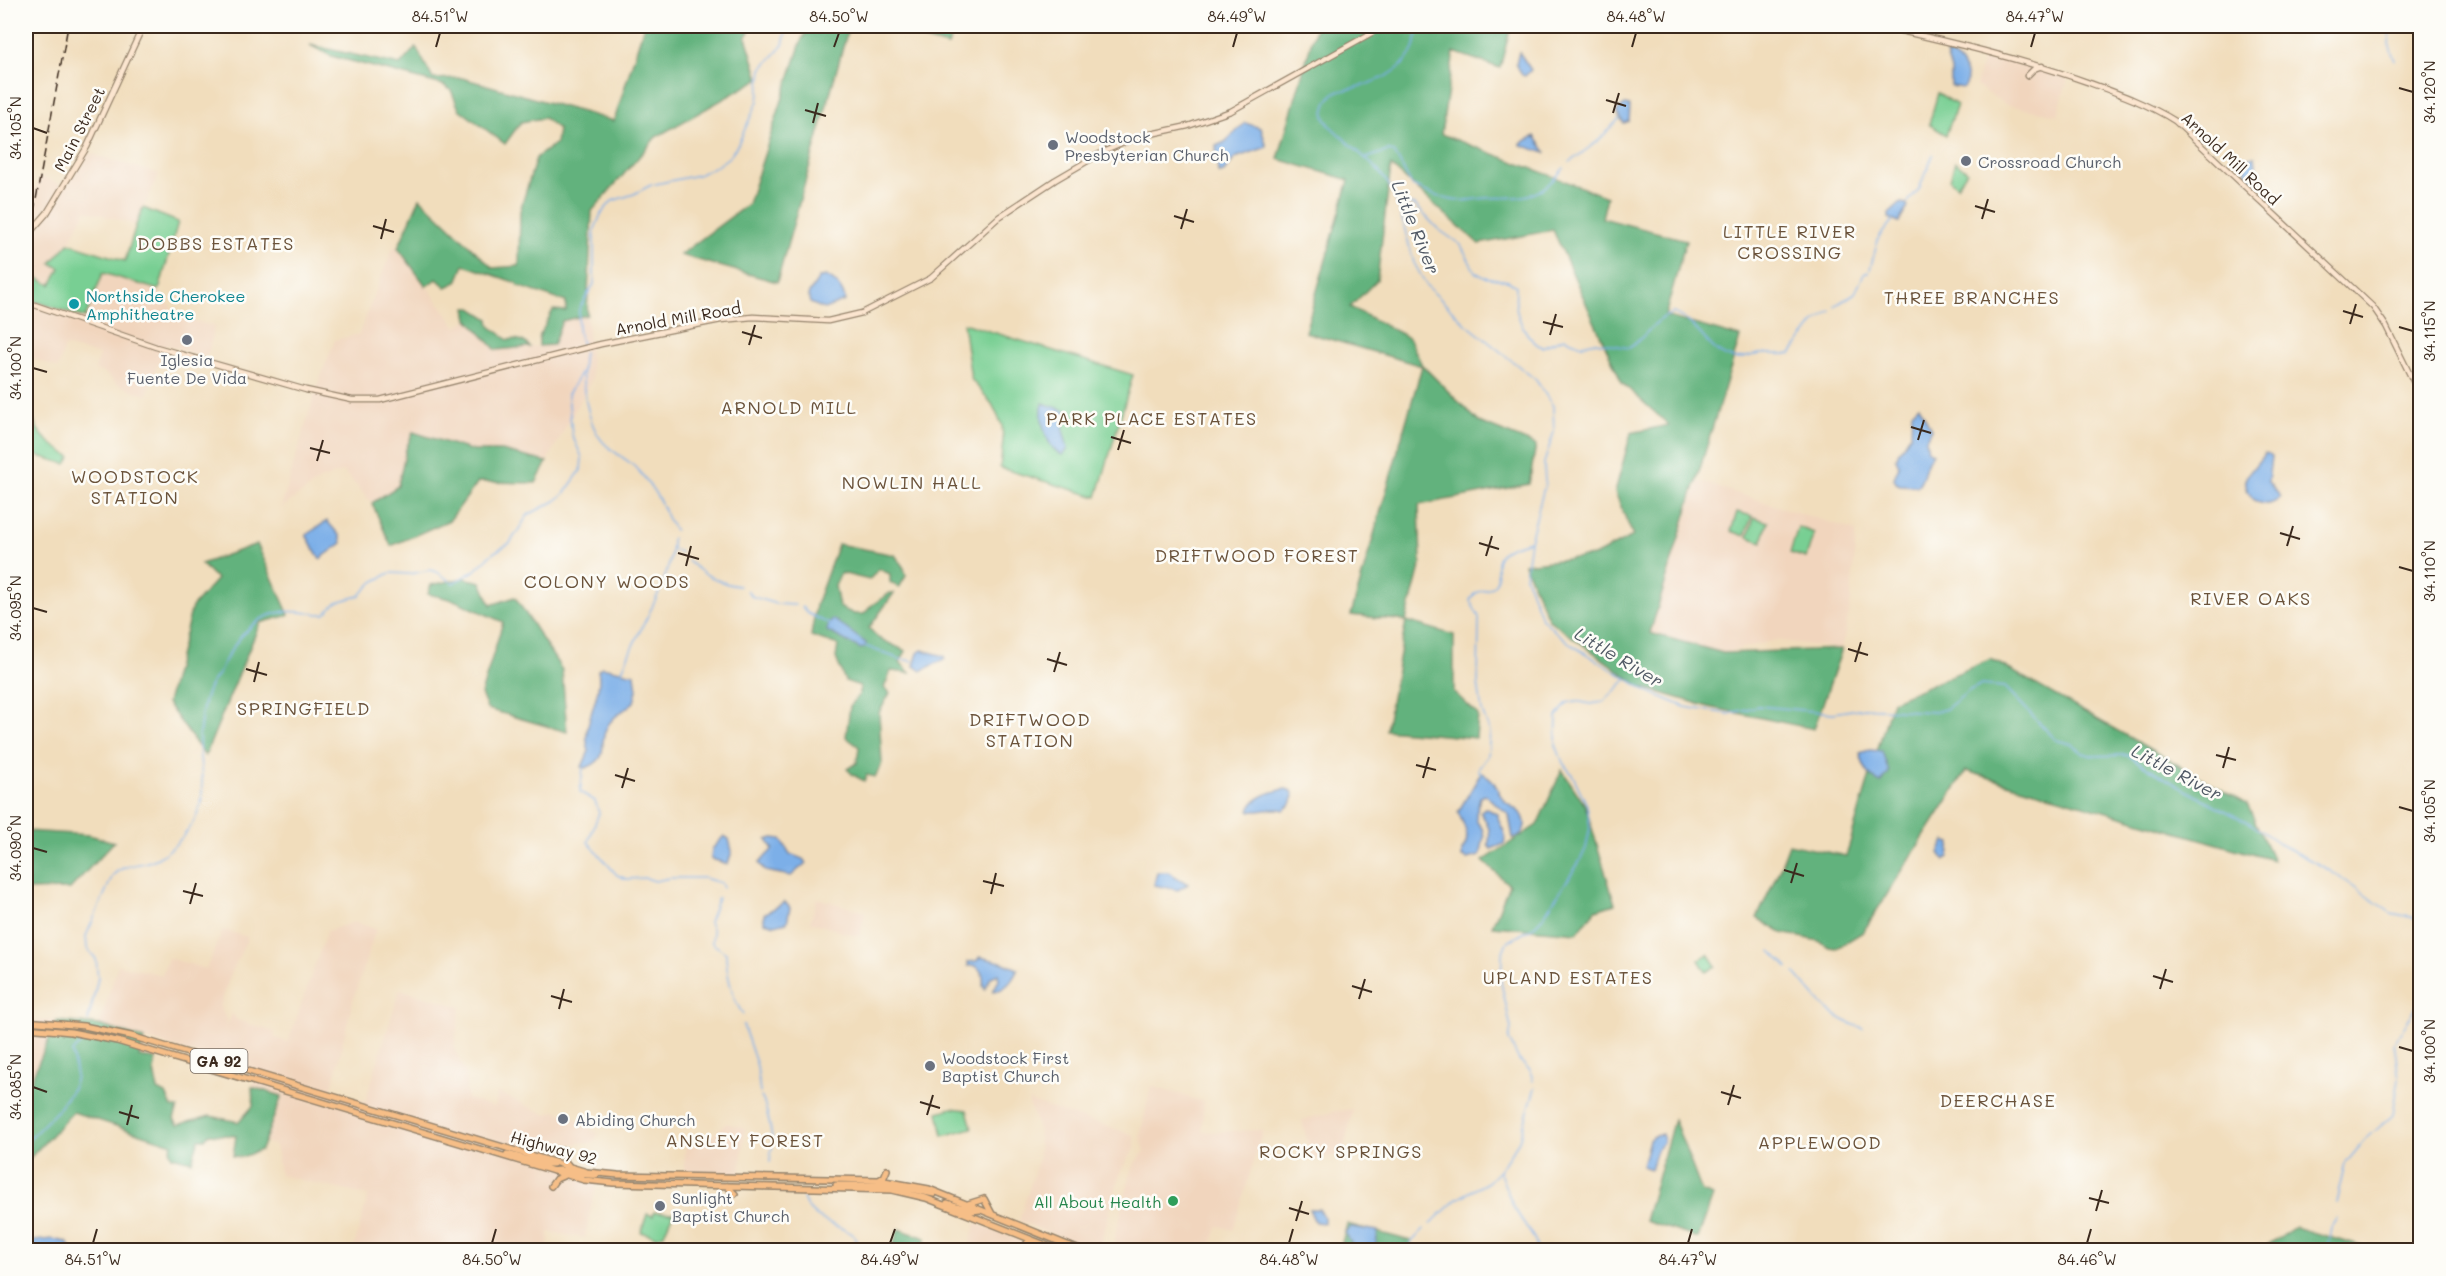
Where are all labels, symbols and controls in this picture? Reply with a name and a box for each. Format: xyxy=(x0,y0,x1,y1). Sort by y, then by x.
text: 84.51°W xyxy=(412,6,468,26)
text: 84.50°W xyxy=(809,6,869,26)
text: 84.49°W xyxy=(1208,6,1266,26)
text: 84.48°W xyxy=(1606,6,1666,26)
text: 84.47°W xyxy=(2006,6,2064,26)
text: 34.120°N xyxy=(2419,60,2439,124)
street label: Main Street xyxy=(49,83,109,175)
text: 34.105°N xyxy=(5,96,25,160)
street label: Arnold Mill Road xyxy=(2177,107,2285,209)
place label: Woodstock Presbyterian Church xyxy=(1065,126,1229,165)
marker: Woodstock Presbyterian Church xyxy=(1046,138,1060,152)
place label: Crossroad Church xyxy=(1978,151,2121,172)
marker: Crossroad Church xyxy=(1959,154,1973,168)
water label: Little River xyxy=(1386,177,1446,277)
district label: LITTLE RIVER CROSSING xyxy=(1723,219,1857,264)
district label: DOBBS ESTATES xyxy=(137,231,295,255)
place label: Northside Cherokee Amphitheatre xyxy=(86,285,245,324)
district label: THREE BRANCHES xyxy=(1884,285,2060,309)
marker: Northside Cherokee Amphitheatre xyxy=(67,297,81,311)
street label: Arnold Mill Road xyxy=(613,297,743,339)
text: 34.115°N xyxy=(2419,300,2439,362)
marker: Iglesia Fuente De Vida xyxy=(180,333,194,347)
text: 34.100°N xyxy=(5,336,25,400)
place label: Iglesia Fuente De Vida xyxy=(127,349,247,388)
district label: ARNOLD MILL xyxy=(721,395,857,419)
district label: PARK PLACE ESTATES xyxy=(1046,406,1258,430)
district label: WOODSTOCK STATION xyxy=(71,464,199,509)
district label: NOWLIN HALL xyxy=(842,470,982,494)
text: 34.110°N xyxy=(2419,540,2439,602)
district label: DRIFTWOOD FOREST xyxy=(1155,543,1359,567)
district label: COLONY WOODS xyxy=(524,569,690,593)
text: 34.095°N xyxy=(5,575,25,641)
district label: RIVER OAKS xyxy=(2190,586,2312,610)
water label: Little River xyxy=(1570,621,1668,693)
district label: SPRINGFIELD xyxy=(237,696,371,720)
district label: DRIFTWOOD STATION xyxy=(969,707,1091,752)
water label: Little River xyxy=(2128,738,2226,806)
text: 34.105°N xyxy=(2419,779,2439,843)
text: 34.090°N xyxy=(5,815,25,881)
district label: UPLAND ESTATES xyxy=(1483,965,1653,989)
text: 34.100°N xyxy=(2419,1019,2439,1083)
place label: Woodstock First Baptist Church xyxy=(942,1047,1069,1086)
road number: GA 92 xyxy=(190,1049,248,1073)
text: 34.085°N xyxy=(5,1054,25,1120)
marker: Woodstock First Baptist Church xyxy=(923,1059,937,1073)
district label: DEERCHASE xyxy=(1940,1088,2056,1112)
place label: Abiding Church xyxy=(575,1109,695,1130)
marker: Abiding Church xyxy=(556,1112,570,1126)
street label: Highway 92 xyxy=(508,1125,600,1169)
district label: ANSLEY FOREST xyxy=(665,1128,825,1152)
district label: APPLEWOOD xyxy=(1758,1130,1882,1154)
district label: ROCKY SPRINGS xyxy=(1259,1139,1423,1163)
place label: Sunlight Baptist Church xyxy=(672,1187,789,1226)
place label: All About Health xyxy=(1034,1191,1161,1212)
marker: All About Health xyxy=(1166,1194,1180,1208)
marker: Sunlight Baptist Church xyxy=(653,1199,667,1213)
text: 84.51°W xyxy=(65,1249,121,1269)
text: 84.50°W xyxy=(462,1249,522,1269)
text: 84.49°W xyxy=(861,1249,919,1269)
text: 84.48°W xyxy=(1259,1249,1319,1269)
text: 84.47°W xyxy=(1659,1249,1717,1269)
text: 84.46°W xyxy=(2057,1249,2117,1269)

